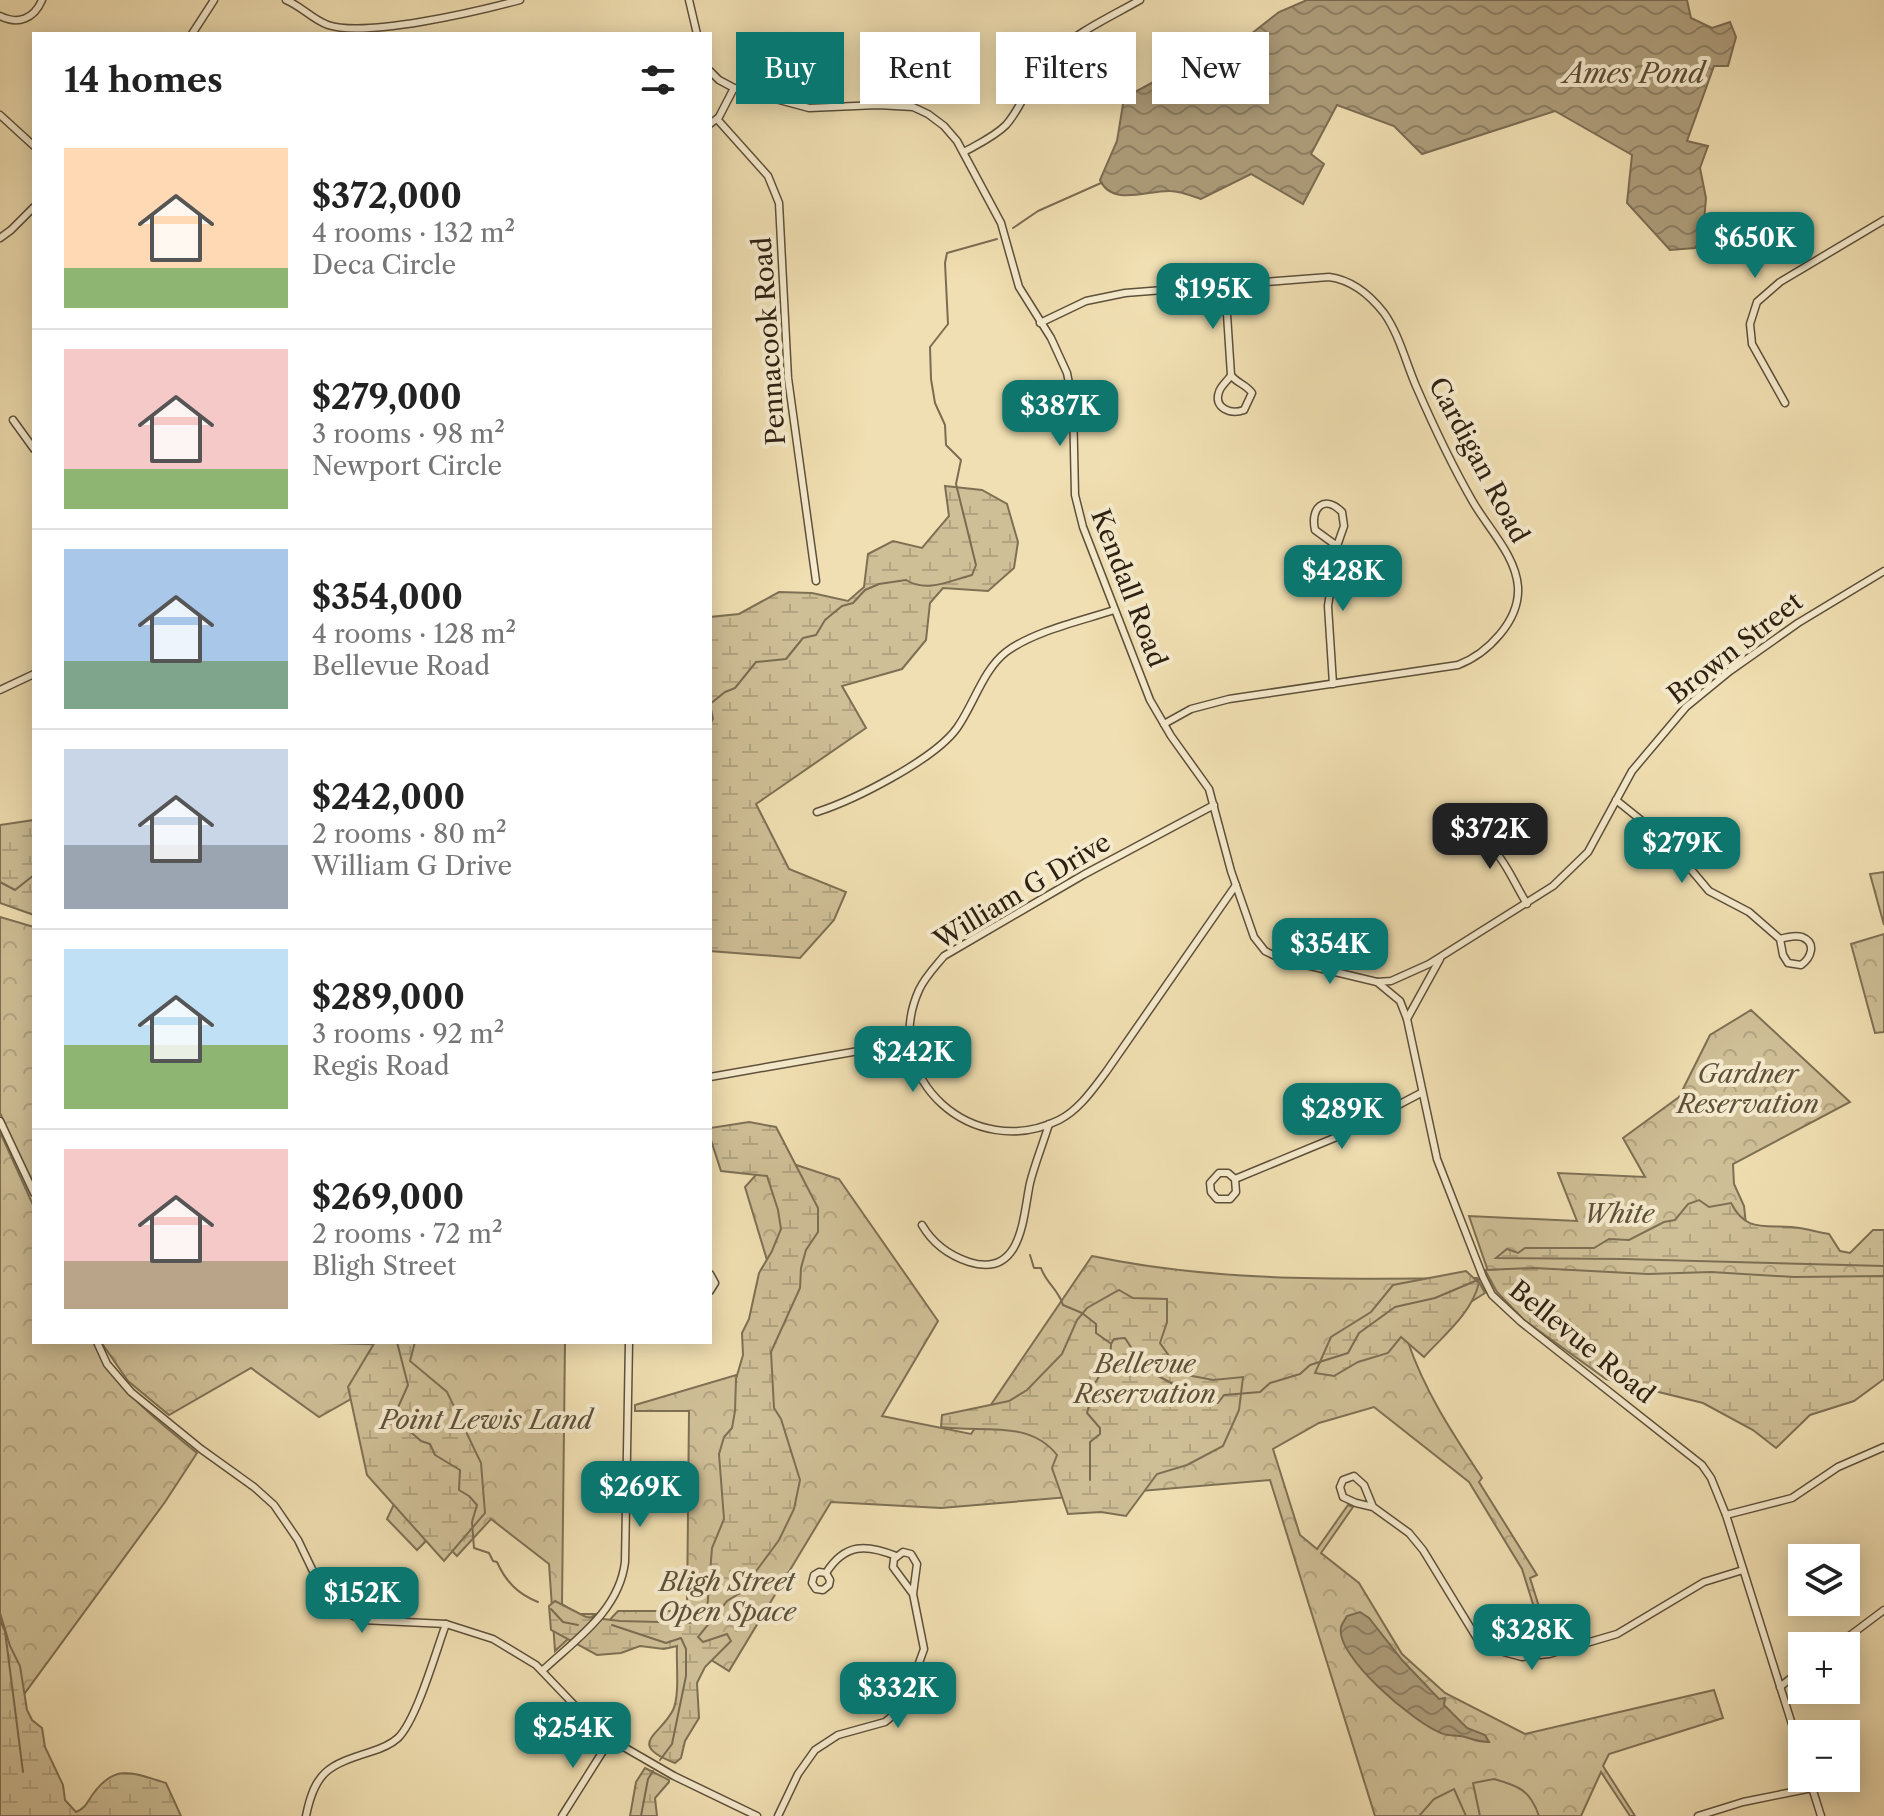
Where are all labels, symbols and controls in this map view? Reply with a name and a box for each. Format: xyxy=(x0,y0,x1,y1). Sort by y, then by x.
chip: Buy xyxy=(736,32,844,104)
chip: Rent xyxy=(860,32,980,104)
chip: Filters xyxy=(996,32,1136,104)
chip: New xyxy=(1152,32,1269,104)
water label: Ames Pond xyxy=(1559,56,1708,90)
icon: filters xyxy=(636,58,680,102)
text: 14 homes xyxy=(64,59,223,101)
text: $372,000 xyxy=(312,175,462,217)
icon: home xyxy=(128,180,224,276)
pin: $650K xyxy=(1699,212,1811,280)
text: 4 rooms · 132 m² xyxy=(312,217,515,249)
text: $650K xyxy=(1714,222,1796,254)
street label: Pennacook Road xyxy=(746,236,792,446)
text: Deca Circle xyxy=(312,249,456,281)
pin: $195K xyxy=(1157,263,1269,331)
text: $195K xyxy=(1175,273,1251,305)
street label: Cardigan Road xyxy=(1422,372,1536,548)
text: $279,000 xyxy=(312,376,462,418)
pin: $387K xyxy=(1004,380,1116,448)
icon: home xyxy=(128,381,224,477)
text: $387K xyxy=(1020,390,1100,422)
text: 3 rooms · 98 m² xyxy=(312,418,505,450)
text: Newport Circle xyxy=(312,450,502,482)
street label: Kendall Road xyxy=(1084,504,1174,672)
pin: $428K xyxy=(1287,545,1399,613)
text: $428K xyxy=(1302,555,1384,587)
text: $354,000 xyxy=(312,576,463,618)
icon: home xyxy=(128,581,224,677)
street label: Brown Street xyxy=(1661,585,1809,711)
text: 4 rooms · 128 m² xyxy=(312,618,516,650)
text: Bellevue Road xyxy=(312,650,490,682)
text: $242,000 xyxy=(312,776,465,818)
icon: home xyxy=(128,781,224,877)
pin: $372K xyxy=(1434,803,1546,871)
text: $372K xyxy=(1451,813,1529,845)
pin: $279K xyxy=(1626,817,1738,885)
text: 2 rooms · 80 m² xyxy=(312,818,507,850)
street label: William G Drive xyxy=(927,826,1116,957)
text: $279K xyxy=(1642,827,1722,859)
text: William G Drive xyxy=(312,850,512,882)
pin: $354K xyxy=(1274,918,1386,986)
text: $354K xyxy=(1290,928,1370,960)
text: $289,000 xyxy=(312,976,465,1018)
icon: home xyxy=(128,981,224,1077)
text: 3 rooms · 92 m² xyxy=(312,1018,504,1050)
pin: $242K xyxy=(857,1026,969,1094)
text: $242K xyxy=(872,1036,954,1068)
text: Regis Road xyxy=(312,1050,450,1082)
park label: Gardner Reservation xyxy=(1675,1058,1819,1120)
pin: $289K xyxy=(1286,1083,1398,1151)
text: $289K xyxy=(1301,1093,1383,1125)
text: $269,000 xyxy=(312,1176,464,1218)
icon: home xyxy=(128,1181,224,1277)
park label: White xyxy=(1584,1198,1656,1230)
text: 2 rooms · 72 m² xyxy=(312,1218,503,1250)
text: Bligh Street xyxy=(312,1250,456,1282)
street label: Bellevue Road xyxy=(1503,1274,1661,1411)
park label: Bellevue Reservation xyxy=(1072,1348,1216,1410)
park label: Point Lewis Land xyxy=(378,1404,595,1436)
pin: $269K xyxy=(584,1461,696,1529)
text: $269K xyxy=(599,1471,681,1503)
map controls xyxy=(1788,1544,1860,1792)
button: layers xyxy=(1788,1544,1860,1616)
park label: Bligh Street Open Space xyxy=(657,1566,798,1628)
pin: $152K xyxy=(306,1567,418,1635)
text: $152K xyxy=(324,1577,400,1609)
pin: $328K xyxy=(1476,1604,1588,1672)
text: $328K xyxy=(1491,1614,1573,1646)
button: + xyxy=(1788,1632,1860,1704)
pin: $332K xyxy=(842,1662,954,1730)
text: $332K xyxy=(858,1672,938,1704)
pin: $254K xyxy=(517,1702,629,1770)
text: $254K xyxy=(533,1712,613,1744)
button: − xyxy=(1788,1720,1860,1792)

